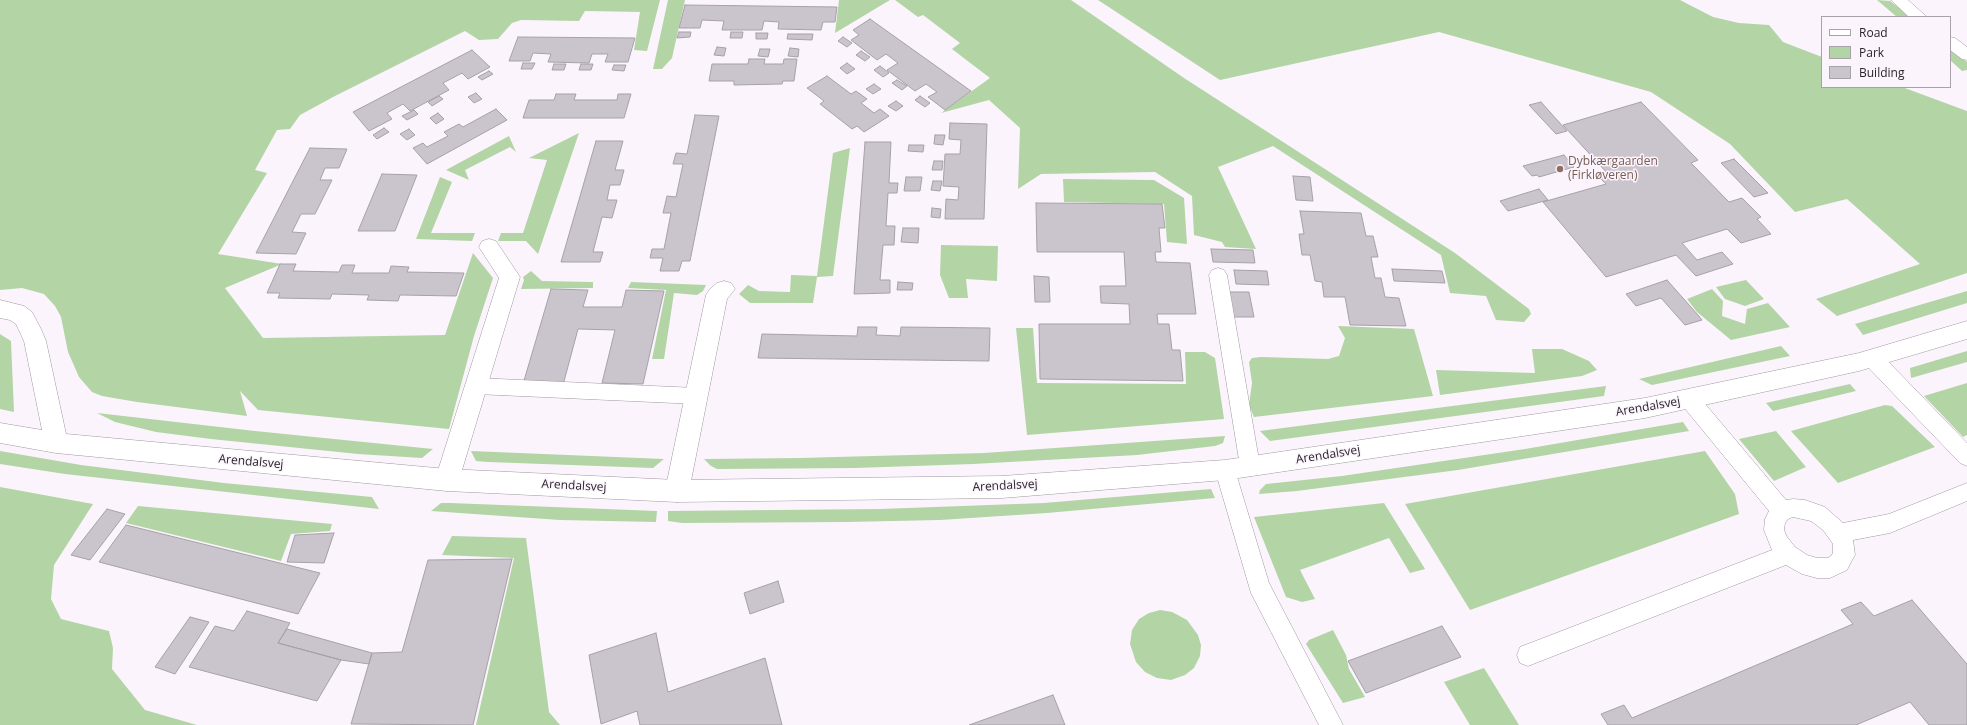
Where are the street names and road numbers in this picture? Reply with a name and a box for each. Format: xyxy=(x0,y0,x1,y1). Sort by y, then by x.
street label: Arendalsvej xyxy=(1615,394,1681,420)
street label: Arendalsvej xyxy=(1295,443,1361,467)
street label: Arendalsvej xyxy=(218,452,284,472)
street label: Arendalsvej xyxy=(541,477,607,495)
street label: Arendalsvej xyxy=(972,477,1038,495)

